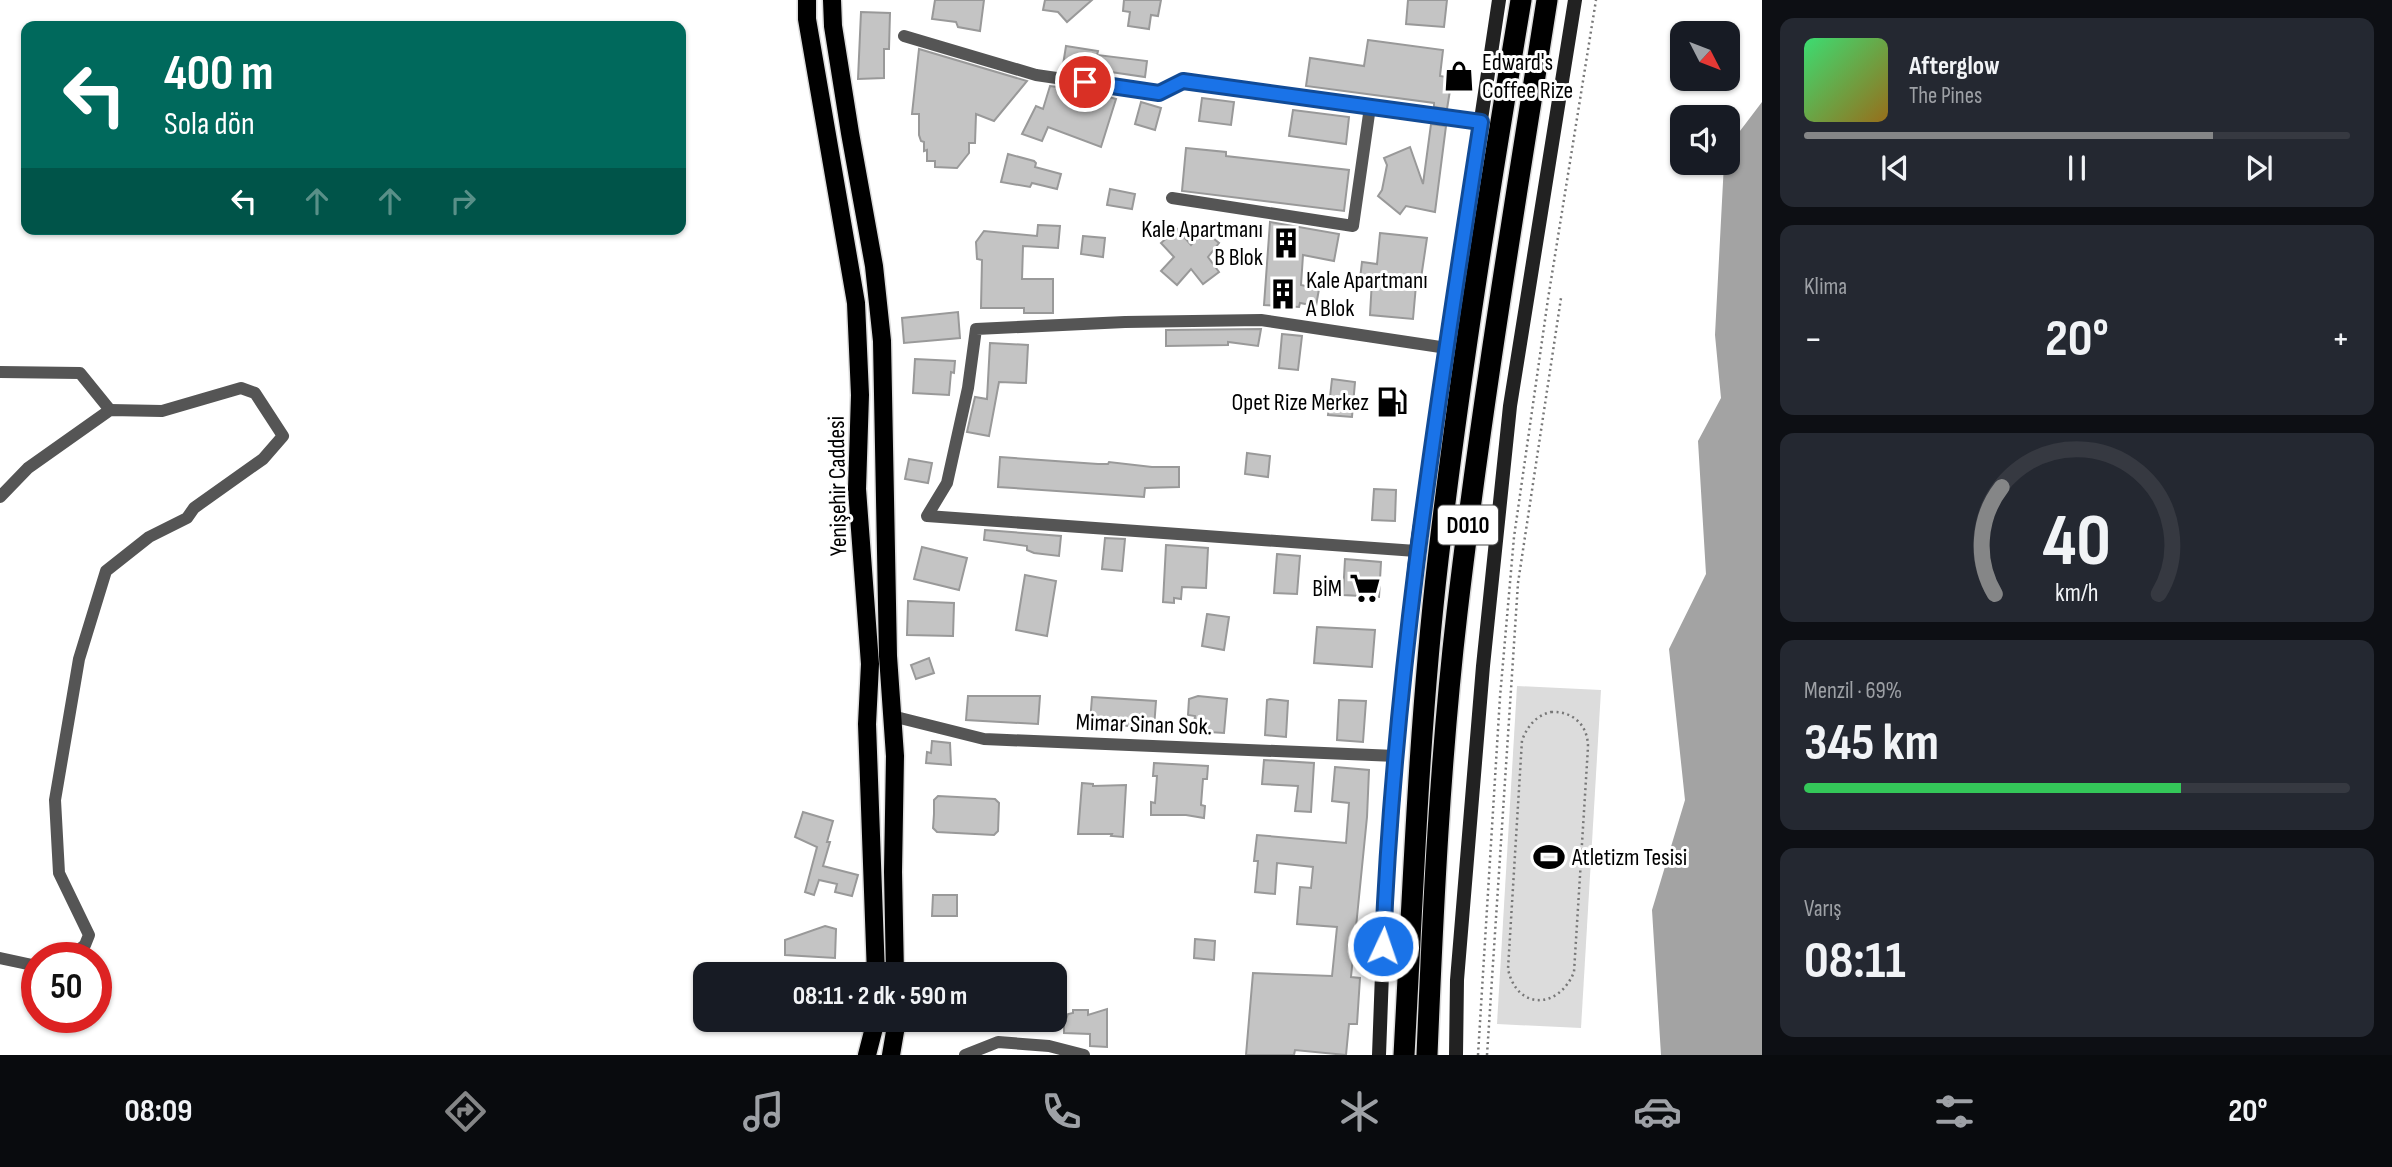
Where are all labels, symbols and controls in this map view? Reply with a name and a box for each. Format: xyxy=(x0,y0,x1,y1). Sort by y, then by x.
north arrow xyxy=(1670,21,1740,91)
map controls xyxy=(1670,21,1740,175)
text: 400 m xyxy=(164,45,274,104)
place label: Edward's Coffee Rize xyxy=(1482,48,1573,105)
icon: left xyxy=(49,49,140,140)
text: Afterglow xyxy=(1909,51,2000,82)
pin xyxy=(1055,52,1115,112)
shop icon: Edward's Coffee Rize xyxy=(1442,59,1476,93)
icon: arrive xyxy=(1066,63,1104,101)
text: The Pines xyxy=(1909,82,1982,110)
text: Sola dön xyxy=(164,105,255,144)
button: sound xyxy=(1670,105,1740,175)
icon: previous xyxy=(1876,149,1914,187)
icon: pause xyxy=(2058,149,2096,187)
icon: next xyxy=(2240,149,2278,187)
icon: left xyxy=(225,182,263,220)
icon: ahead xyxy=(298,182,336,220)
icon: ahead xyxy=(371,182,409,220)
icon: right xyxy=(444,182,482,220)
place label: Kale Apartmanı B Blok xyxy=(1141,215,1263,272)
building icon: Kale Apartmanı B Blok xyxy=(1269,226,1303,260)
place label: Kale Apartmanı A Blok xyxy=(1305,266,1428,323)
text: Klima xyxy=(1804,273,1847,301)
building icon: Kale Apartmanı A Blok xyxy=(1266,277,1300,311)
text: 20° xyxy=(2045,308,2109,371)
text: − xyxy=(1804,317,1823,362)
text: + xyxy=(2331,317,2350,362)
fuel station icon: Opet Rize Merkez xyxy=(1375,385,1409,419)
place label: Opet Rize Merkez xyxy=(1231,388,1369,417)
street label: Yenişehir Caddesi xyxy=(822,416,853,556)
text: 40 xyxy=(2043,498,2111,586)
road number: D010 xyxy=(1438,505,1498,544)
supermarket icon: BİM xyxy=(1348,571,1382,605)
place label: BİM xyxy=(1312,574,1342,603)
text: km/h xyxy=(2055,577,2099,608)
text: Menzil · 69% xyxy=(1804,677,1902,705)
street label: Mimar Sinan Sok. xyxy=(1075,708,1213,741)
text: 345 km xyxy=(1804,712,1939,775)
sports icon: Atletizm Tesisi xyxy=(1532,840,1566,874)
place label: Atletizm Tesisi xyxy=(1571,843,1687,872)
text: Varış xyxy=(1804,895,1842,923)
position arrow xyxy=(1346,909,1420,983)
text: 08:11 xyxy=(1804,930,1906,993)
speed limit sign: 50 xyxy=(21,942,112,1033)
text: 08:11 · 2 dk · 590 m xyxy=(793,981,967,1012)
icon: directions xyxy=(441,1087,490,1136)
icon: music xyxy=(739,1087,788,1136)
icon: phone xyxy=(1037,1087,1086,1136)
icon: climate xyxy=(1335,1087,1384,1136)
icon: car xyxy=(1633,1087,1682,1136)
icon: filters xyxy=(1930,1087,1979,1136)
text: 08:09 xyxy=(124,1092,192,1131)
text: 20° xyxy=(2228,1092,2268,1131)

